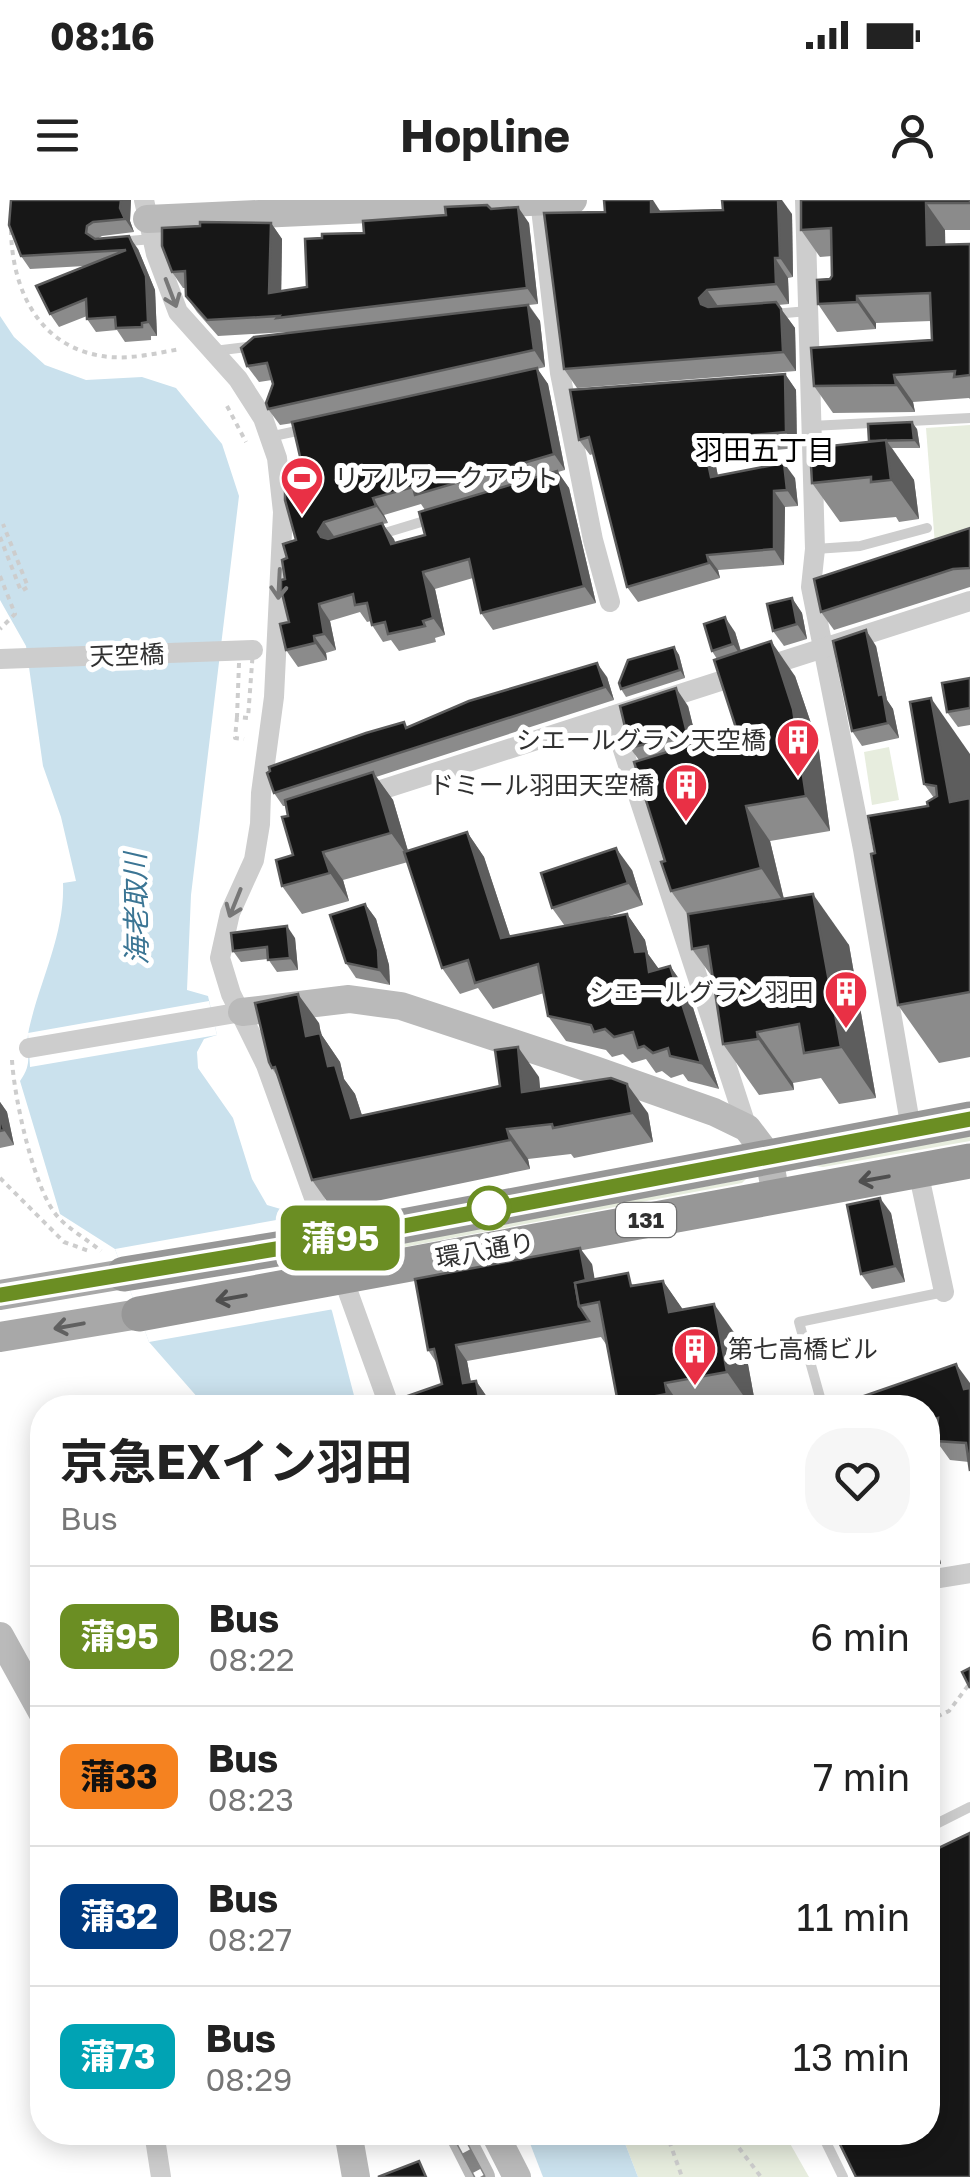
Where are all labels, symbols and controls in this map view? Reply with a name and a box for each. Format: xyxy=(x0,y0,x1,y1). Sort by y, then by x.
text: 08:16 xyxy=(50,13,155,58)
icon: menu xyxy=(30,108,85,163)
text: Hopline xyxy=(400,108,570,162)
icon: person xyxy=(885,108,940,163)
one-way arrow xyxy=(163,277,181,308)
district label: 羽田五丁目 xyxy=(695,433,835,466)
sports icon: リアルワークアウト xyxy=(279,455,325,516)
place label: リアルワークアウト xyxy=(334,462,559,493)
one-way arrow xyxy=(269,567,288,600)
street label: 天空橋 xyxy=(89,638,165,671)
building icon: シエールグラン天空橋 xyxy=(775,717,821,778)
place label: シエールグラン天空橋 xyxy=(516,724,766,755)
building icon: ドミール羽田天空橋 xyxy=(663,762,709,823)
place label: ドミール羽田天空橋 xyxy=(429,769,654,800)
water label: 海老取川 xyxy=(118,850,153,965)
one-way arrow xyxy=(225,888,243,918)
building icon: シエールグラン羽田 xyxy=(823,969,869,1030)
place label: シエールグラン羽田 xyxy=(589,976,814,1007)
one-way arrow xyxy=(859,1170,891,1189)
unlabelled marker xyxy=(468,1187,510,1229)
road number: 131 xyxy=(616,1203,676,1237)
line badge: 蒲95 xyxy=(282,1206,398,1270)
text: 蒲95 xyxy=(301,1217,379,1259)
street label: 環八通り xyxy=(433,1226,537,1273)
one-way arrow xyxy=(215,1289,248,1308)
one-way arrow xyxy=(54,1317,86,1336)
building icon: 第七高橋ビル xyxy=(672,1326,718,1387)
place label: 第七高橋ビル xyxy=(728,1333,878,1364)
button: heart xyxy=(805,1428,910,1533)
text: 京急EXイン羽田 xyxy=(60,1432,413,1490)
text: Bus xyxy=(60,1499,118,1537)
text: Bus xyxy=(209,1595,279,1640)
text: 6 min xyxy=(810,1614,910,1659)
text: 蒲95 xyxy=(80,1615,159,1657)
text: 08:22 xyxy=(209,1640,295,1678)
text: Bus xyxy=(208,1735,278,1780)
text: 7 min xyxy=(813,1754,910,1799)
text: 蒲33 xyxy=(80,1755,158,1797)
text: 08:23 xyxy=(208,1780,294,1818)
text: Bus xyxy=(208,1875,278,1920)
text: 11 min xyxy=(796,1894,910,1939)
text: 蒲32 xyxy=(80,1895,158,1937)
text: 08:27 xyxy=(208,1920,292,1958)
text: Bus xyxy=(205,2015,276,2060)
text: 13 min xyxy=(793,2034,910,2079)
text: 蒲73 xyxy=(80,2035,155,2077)
text: 08:29 xyxy=(205,2060,292,2098)

